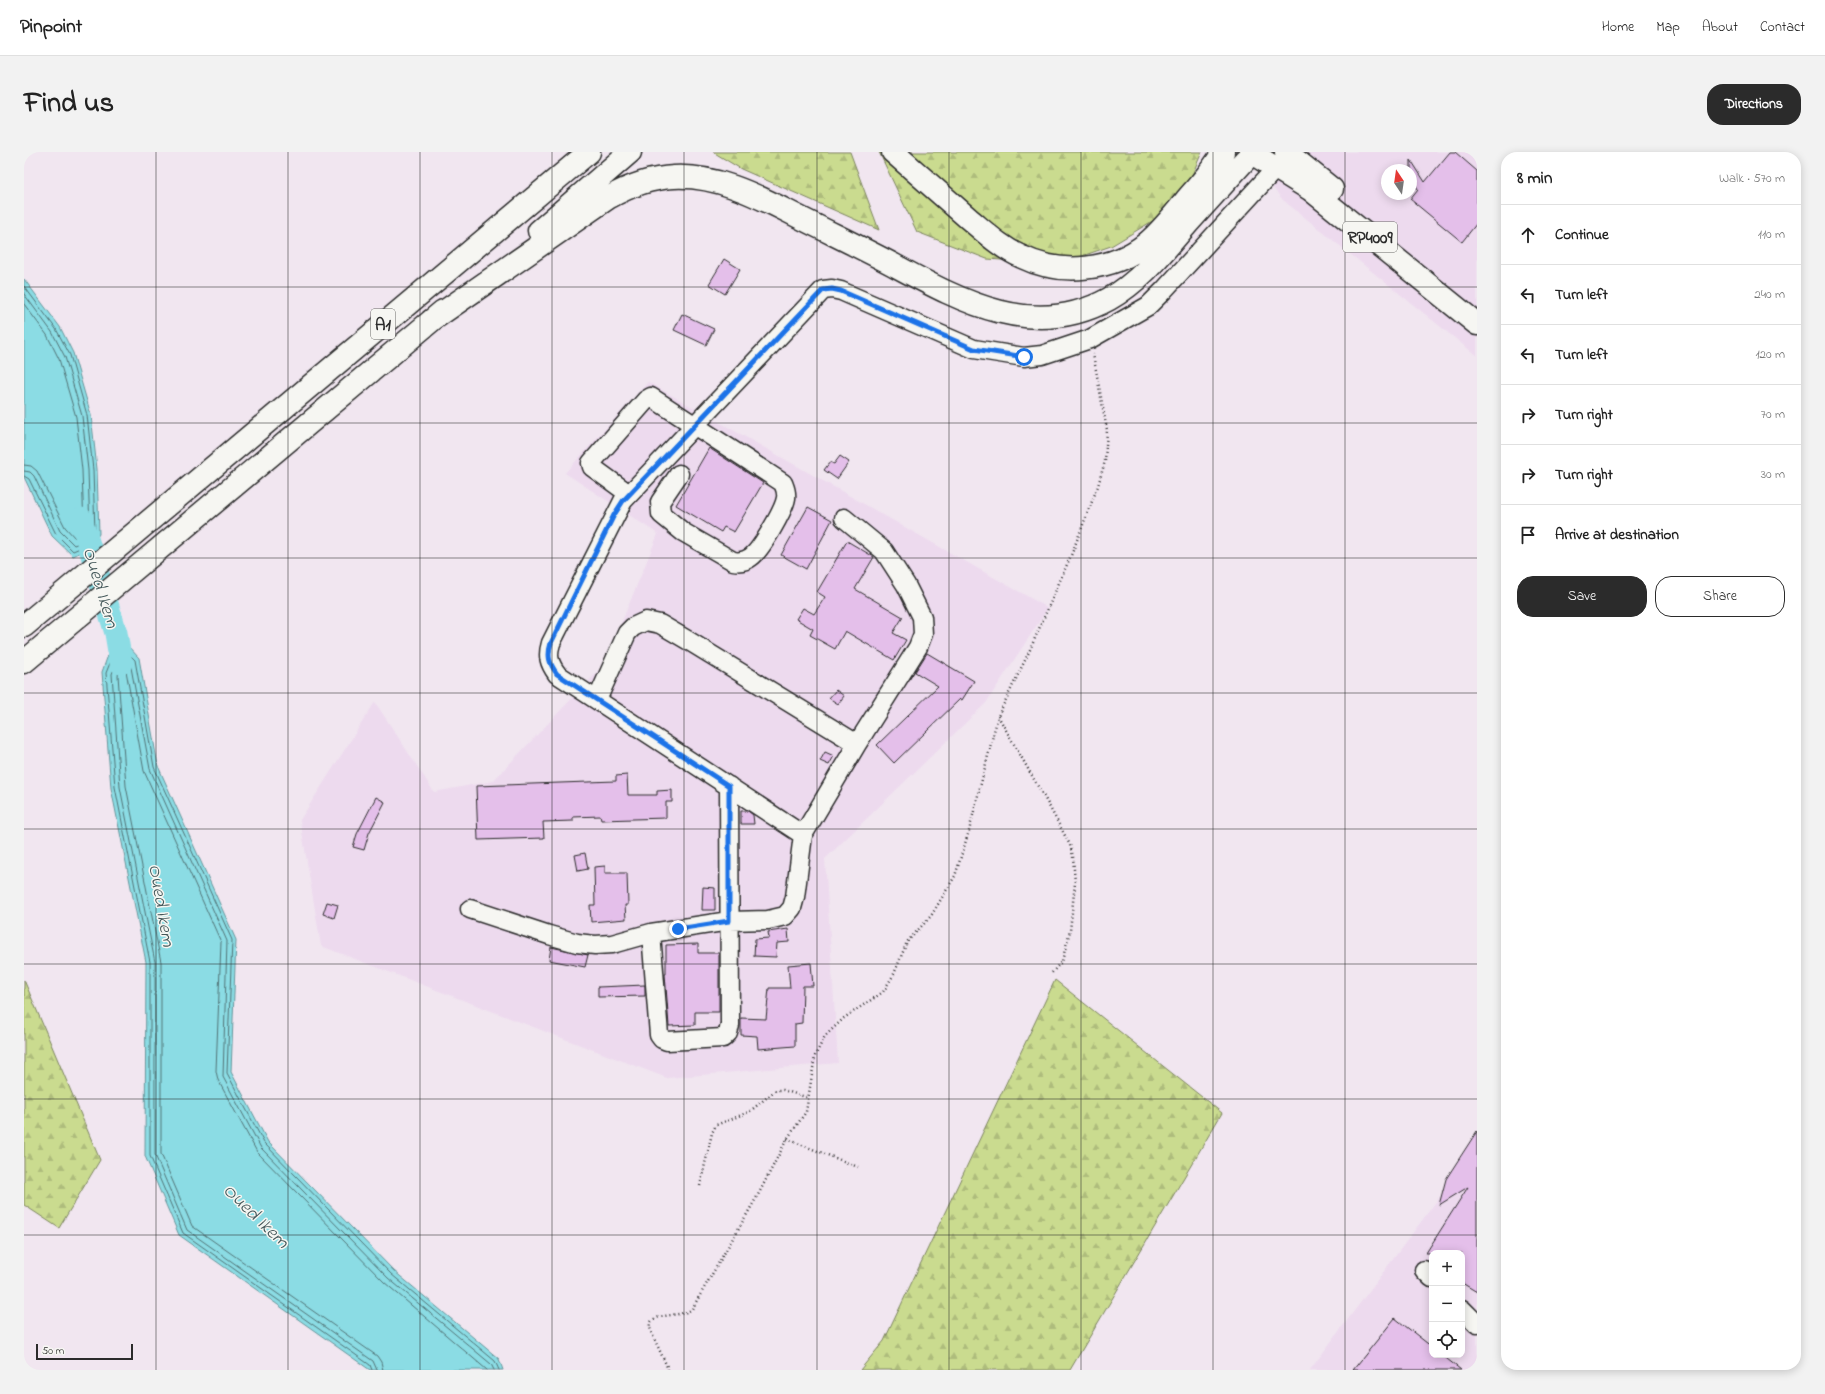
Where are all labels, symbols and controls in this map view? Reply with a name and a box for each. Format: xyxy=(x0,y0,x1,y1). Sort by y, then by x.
text: Pinpoint xyxy=(20,14,82,41)
text: Home xyxy=(1602,17,1634,38)
text: Map xyxy=(1656,17,1680,38)
text: About xyxy=(1702,17,1738,38)
text: Contact xyxy=(1760,17,1805,38)
text: Find us xyxy=(24,84,114,125)
button: Directions xyxy=(1707,84,1801,125)
north arrow xyxy=(1381,164,1417,200)
text: 8 min xyxy=(1517,166,1552,191)
text: Walk · 570 m xyxy=(1719,169,1785,188)
road number: RP4009 xyxy=(1343,222,1397,252)
icon: ahead xyxy=(1517,224,1539,246)
text: Continue xyxy=(1555,224,1609,246)
text: 110 m xyxy=(1758,225,1785,244)
icon: left xyxy=(1517,284,1539,306)
text: Turn left xyxy=(1555,284,1608,306)
text: 240 m xyxy=(1754,285,1785,304)
road number: A1 xyxy=(371,309,395,339)
icon: left xyxy=(1517,344,1539,366)
text: Turn left xyxy=(1555,344,1608,366)
text: 120 m xyxy=(1755,345,1785,364)
route start xyxy=(1015,348,1033,366)
icon: right xyxy=(1517,404,1539,426)
text: Turn right xyxy=(1555,404,1613,426)
text: 70 m xyxy=(1761,405,1785,424)
icon: right xyxy=(1517,464,1539,486)
text: Turn right xyxy=(1555,464,1613,486)
text: 30 m xyxy=(1761,465,1785,484)
icon: arrive xyxy=(1517,524,1539,546)
text: Arrive at destination xyxy=(1555,524,1679,546)
water label: Oued Ikem xyxy=(75,544,125,632)
button: Save xyxy=(1517,576,1647,617)
button: Share xyxy=(1655,576,1785,617)
water label: Oued Ikem xyxy=(140,862,181,949)
route end xyxy=(669,920,687,938)
water label: Oued Ikem xyxy=(216,1178,295,1256)
map controls xyxy=(1429,1250,1465,1358)
button: + xyxy=(1429,1250,1465,1286)
button: − xyxy=(1429,1286,1465,1322)
button: locate xyxy=(1429,1322,1465,1358)
scale bar xyxy=(36,1342,133,1361)
text: 50 m xyxy=(42,1343,64,1359)

